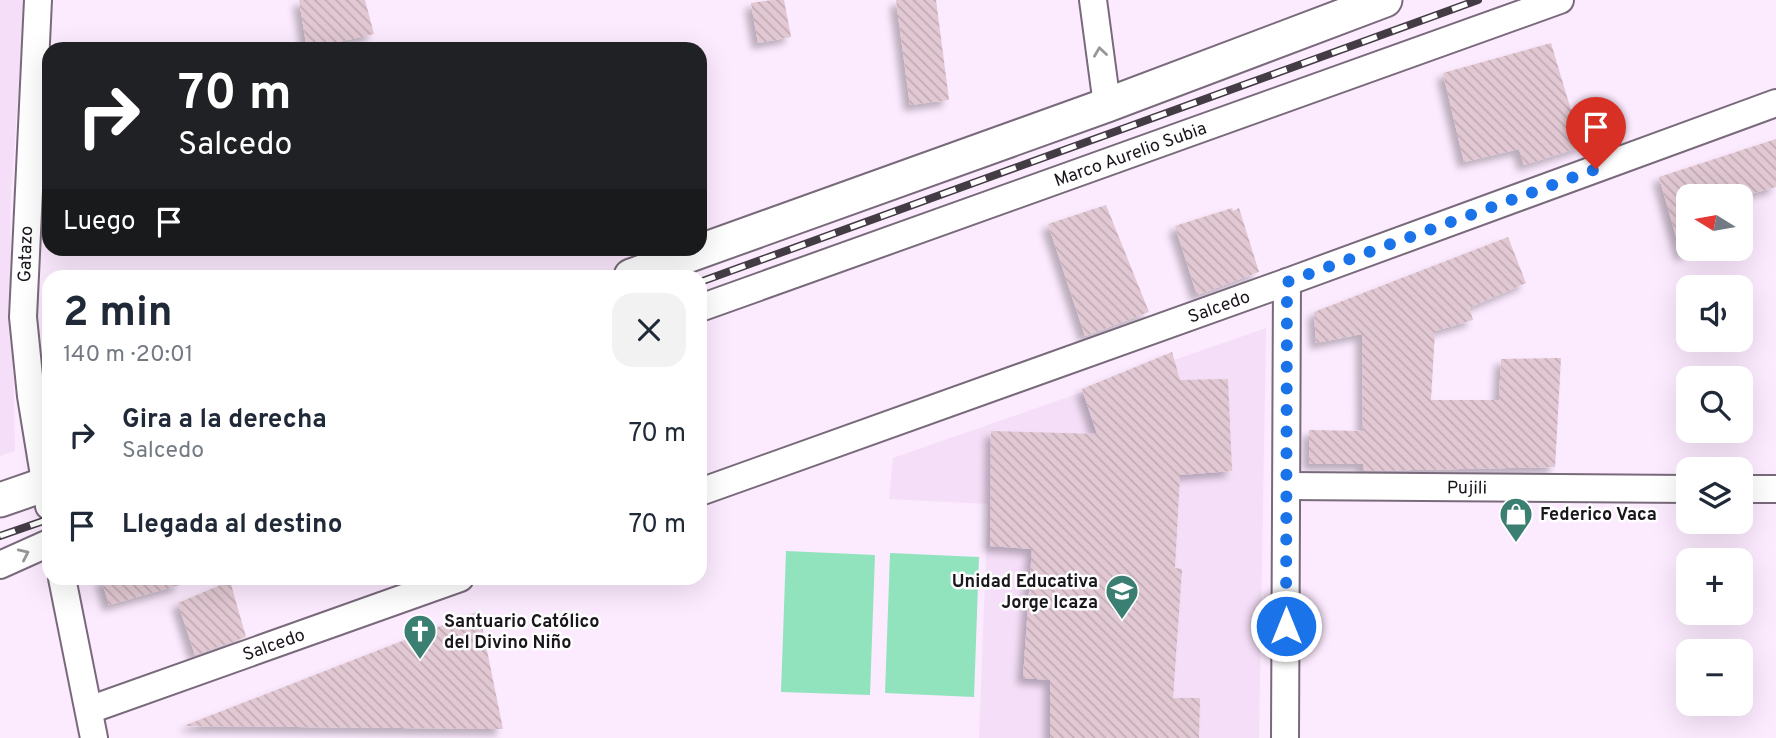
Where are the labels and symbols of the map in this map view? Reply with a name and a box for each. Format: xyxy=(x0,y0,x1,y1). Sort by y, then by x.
one-way arrow xyxy=(1093,47,1108,58)
pin xyxy=(1566,97,1626,169)
street label: Marco Aurelio Subia xyxy=(1051,117,1210,193)
north arrow xyxy=(1676,184,1754,261)
street label: Gatazo xyxy=(14,225,39,283)
street label: Salcedo xyxy=(1185,286,1253,329)
street label: Pujili xyxy=(1447,477,1487,500)
shop icon: Federico Vaca xyxy=(1497,495,1535,544)
place label: Federico Vaca xyxy=(1540,504,1657,527)
one-way arrow xyxy=(17,548,30,562)
place label: Unidad Educativa Jorge Icaza xyxy=(952,571,1098,615)
school or university icon: Unidad Educativa Jorge Icaza xyxy=(1103,572,1141,621)
position arrow xyxy=(1249,589,1323,663)
place label: Santuario Católico del Divino Niño xyxy=(444,611,600,655)
church icon: Santuario Católico del Divino Niño xyxy=(401,612,439,661)
street label: Salcedo xyxy=(240,624,308,667)

